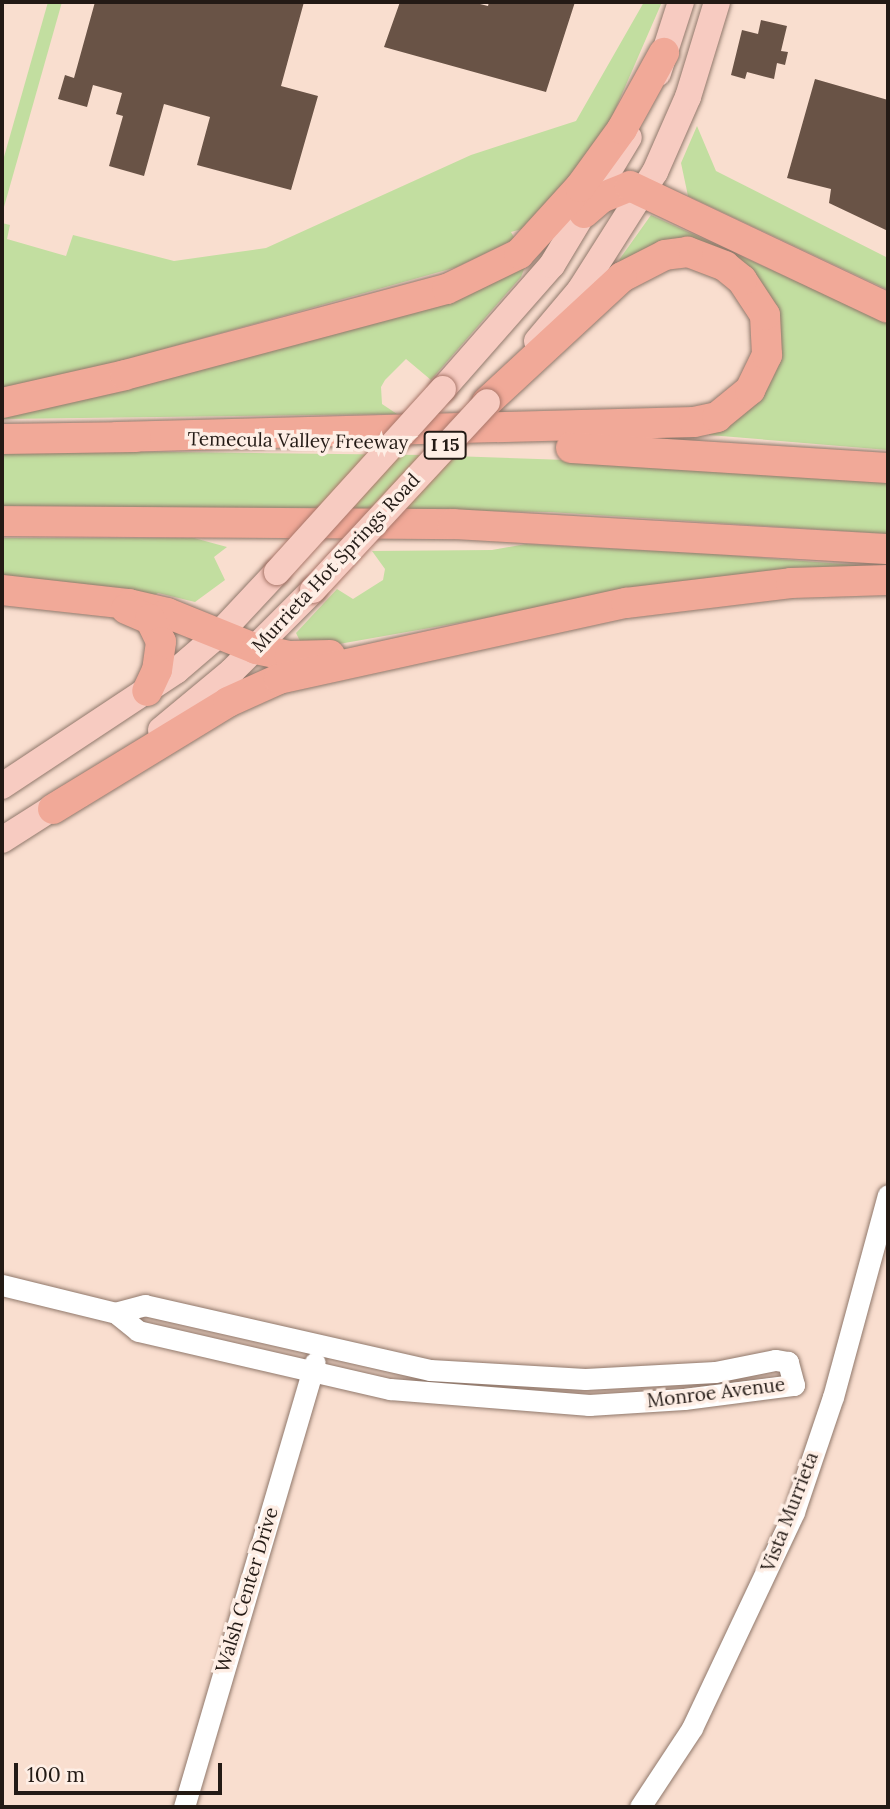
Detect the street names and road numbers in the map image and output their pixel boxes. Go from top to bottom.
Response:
street label: Temecula Valley Freeway [187,428,409,454]
road number: I 15 [422,430,468,460]
street label: Murrieta Hot Springs Road [247,469,425,657]
street label: Monroe Avenue [646,1373,786,1413]
street label: Vista Murrieta [757,1449,823,1575]
street label: Walsh Center Drive [211,1505,283,1675]

